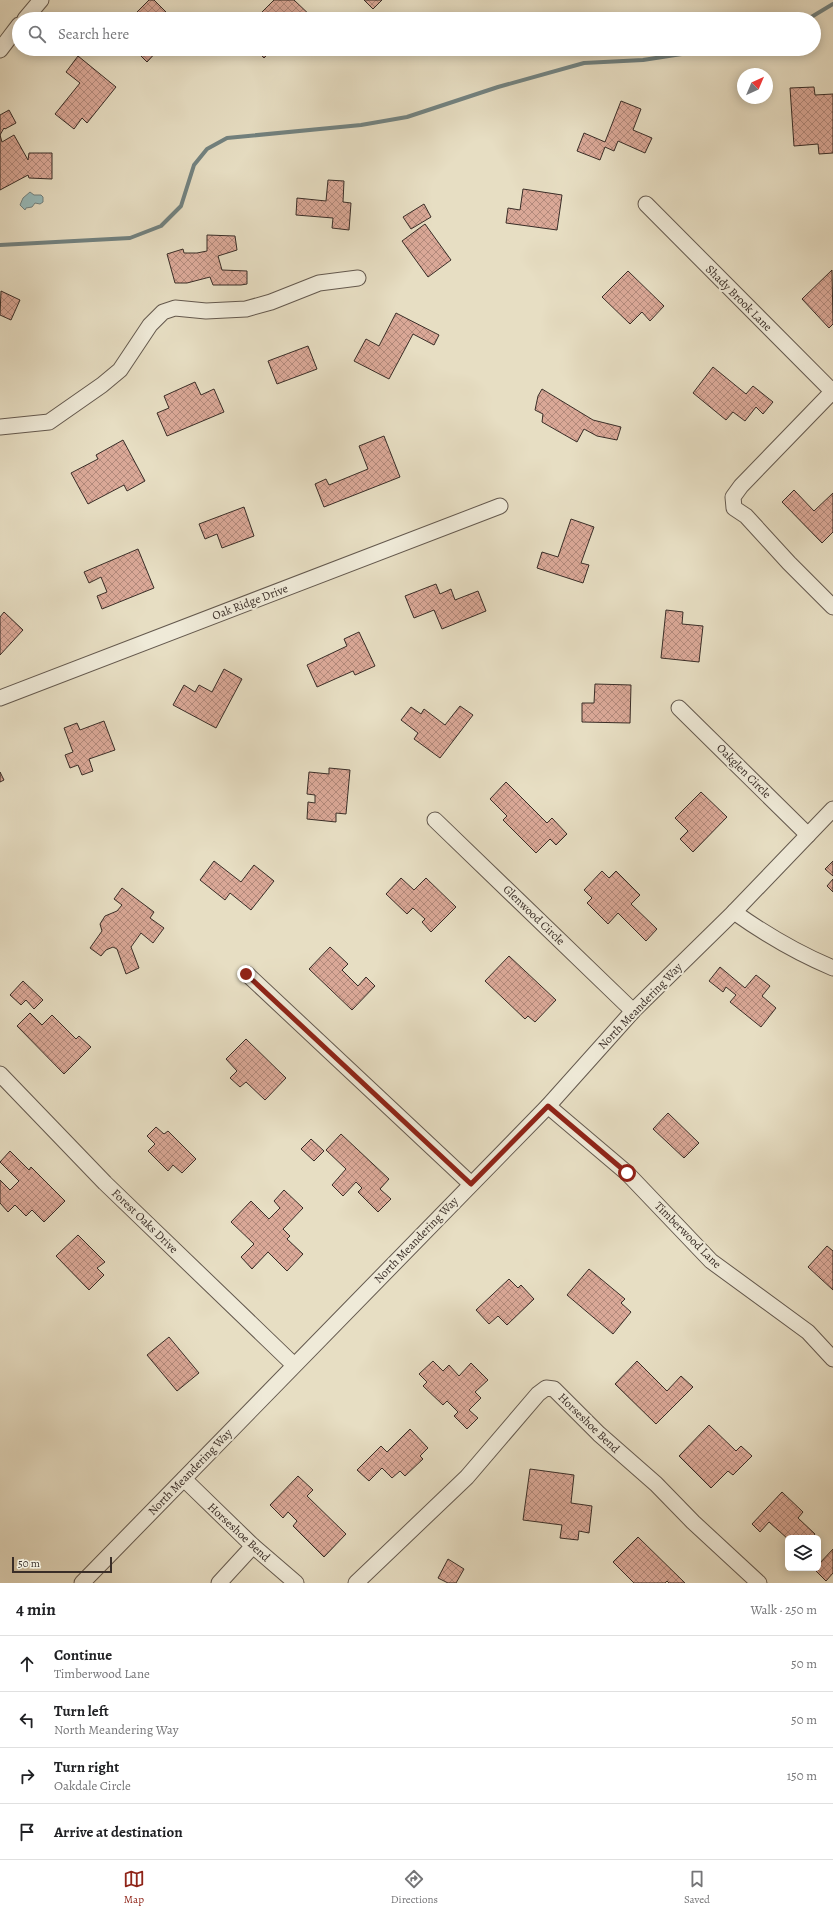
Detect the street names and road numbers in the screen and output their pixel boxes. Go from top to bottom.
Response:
street label: Shady Brook Lane [702,261,776,335]
street label: Oak Ridge Drive [210,580,290,624]
street label: Oakglen Circle [713,740,775,802]
street label: Glenwood Circle [500,881,568,949]
street label: North Meandering Way [594,959,686,1053]
street label: Forest Oaks Drive [108,1185,182,1257]
street label: North Meandering Way [370,1193,462,1287]
street label: Timberwood Lane [651,1198,725,1272]
street label: Horseshoe Bend [555,1389,624,1457]
street label: North Meandering Way [144,1425,236,1519]
street label: Horseshoe Bend [204,1499,274,1566]

